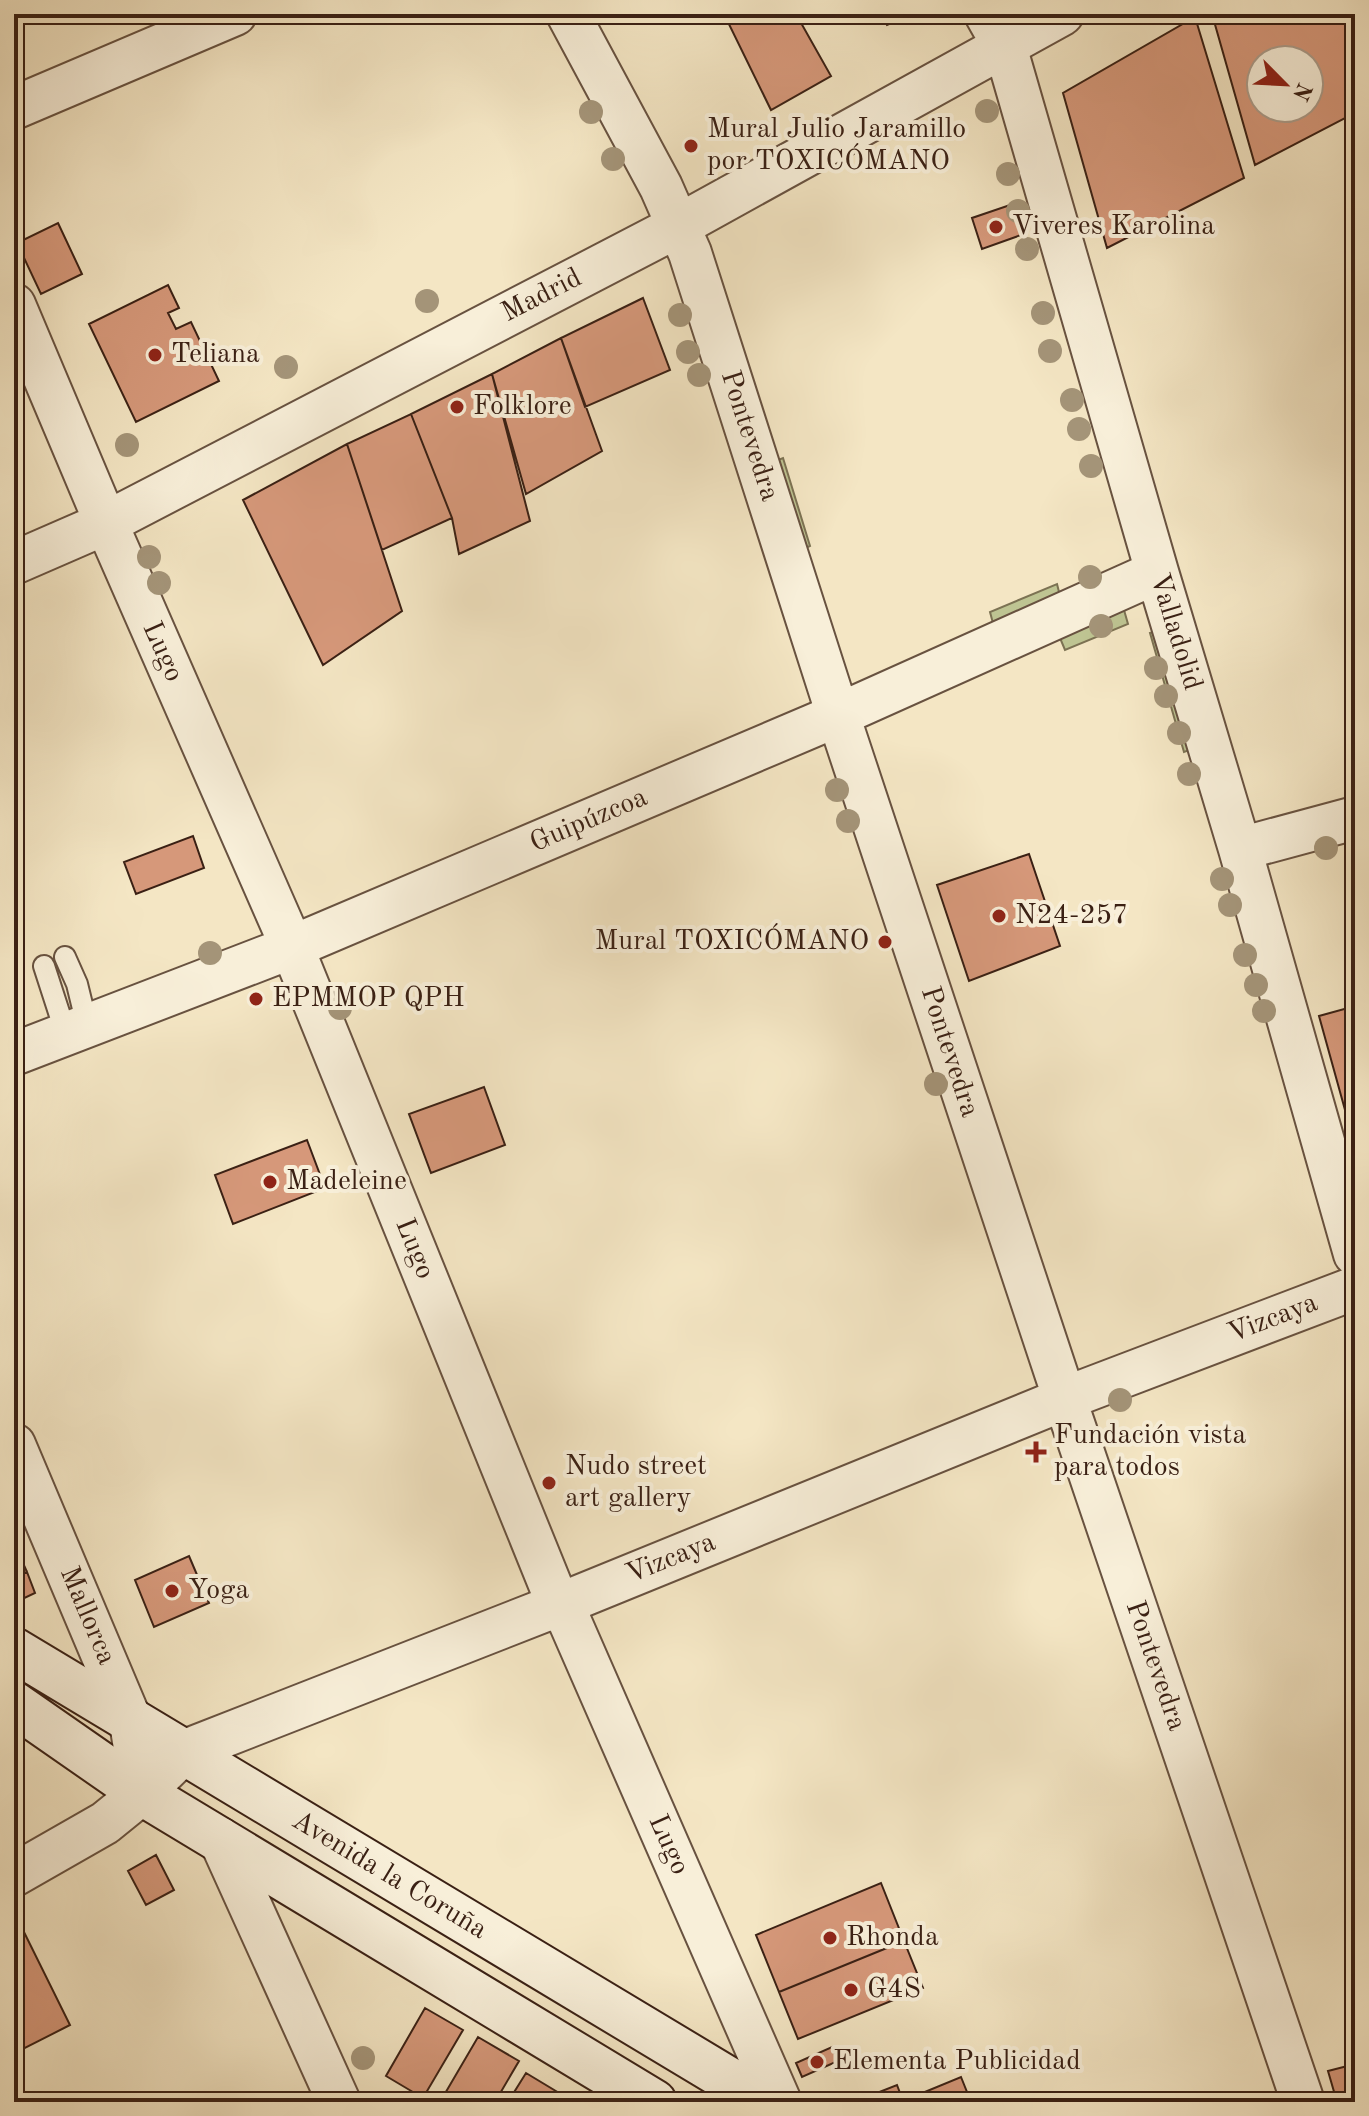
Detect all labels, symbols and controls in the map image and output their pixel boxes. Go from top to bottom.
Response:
north arrow [1245,44,1325,124]
text: N [1288,79,1315,104]
place label: Mural Julio Jaramillo por TOXICÓMANO [707,116,966,176]
marker: Mural Julio Jaramillo por TOXICÓMANO [682,137,700,155]
place label: Viveres Karolina [1012,213,1215,241]
marker: Viveres Karolina [987,218,1005,236]
street label: Madrid [498,264,586,328]
place label: Teliana [171,341,260,369]
marker: Teliana [146,346,164,364]
street label: Pontevedra [715,367,783,505]
place label: Folklore [473,393,572,421]
marker: Folklore [448,398,466,416]
street label: Valladolid [1144,570,1206,694]
street label: Lugo [136,618,188,686]
street label: Guipúzcoa [526,784,652,858]
place label: N24-257 [1015,902,1128,930]
marker: N24-257 [990,907,1008,925]
place label: Mural TOXICÓMANO [595,923,869,956]
marker: Mural TOXICÓMANO [876,933,894,951]
street label: Pontevedra [915,983,983,1121]
place label: EPMMOP QPH [272,985,464,1013]
marker: EPMMOP QPH [247,990,265,1008]
place label: Madeleine [286,1168,407,1196]
marker: Madeleine [261,1173,279,1191]
street label: Lugo [389,1215,439,1283]
street label: Vizcaya [1224,1289,1322,1349]
place label: Fundación vista para todos [1054,1422,1246,1482]
marker: Fundación vista para todos [1025,1441,1047,1463]
place label: Nudo street art gallery [565,1453,707,1513]
marker: Nudo street art gallery [540,1474,558,1492]
street label: Vizcaya [622,1528,720,1590]
street label: Mallorca [54,1563,120,1669]
place label: Yoga [188,1577,249,1605]
marker: Yoga [163,1582,181,1600]
street label: Pontevedra [1120,1597,1190,1735]
street label: Avenida la Coruña [287,1807,492,1945]
street label: Lugo [642,1811,694,1879]
place label: Rhonda [846,1924,939,1952]
marker: Rhonda [821,1929,839,1947]
place label: G4S [867,1976,921,2004]
marker: G4S [842,1981,860,1999]
place label: Elementa Publicidad [833,2048,1081,2076]
marker: Elementa Publicidad [808,2053,826,2071]

